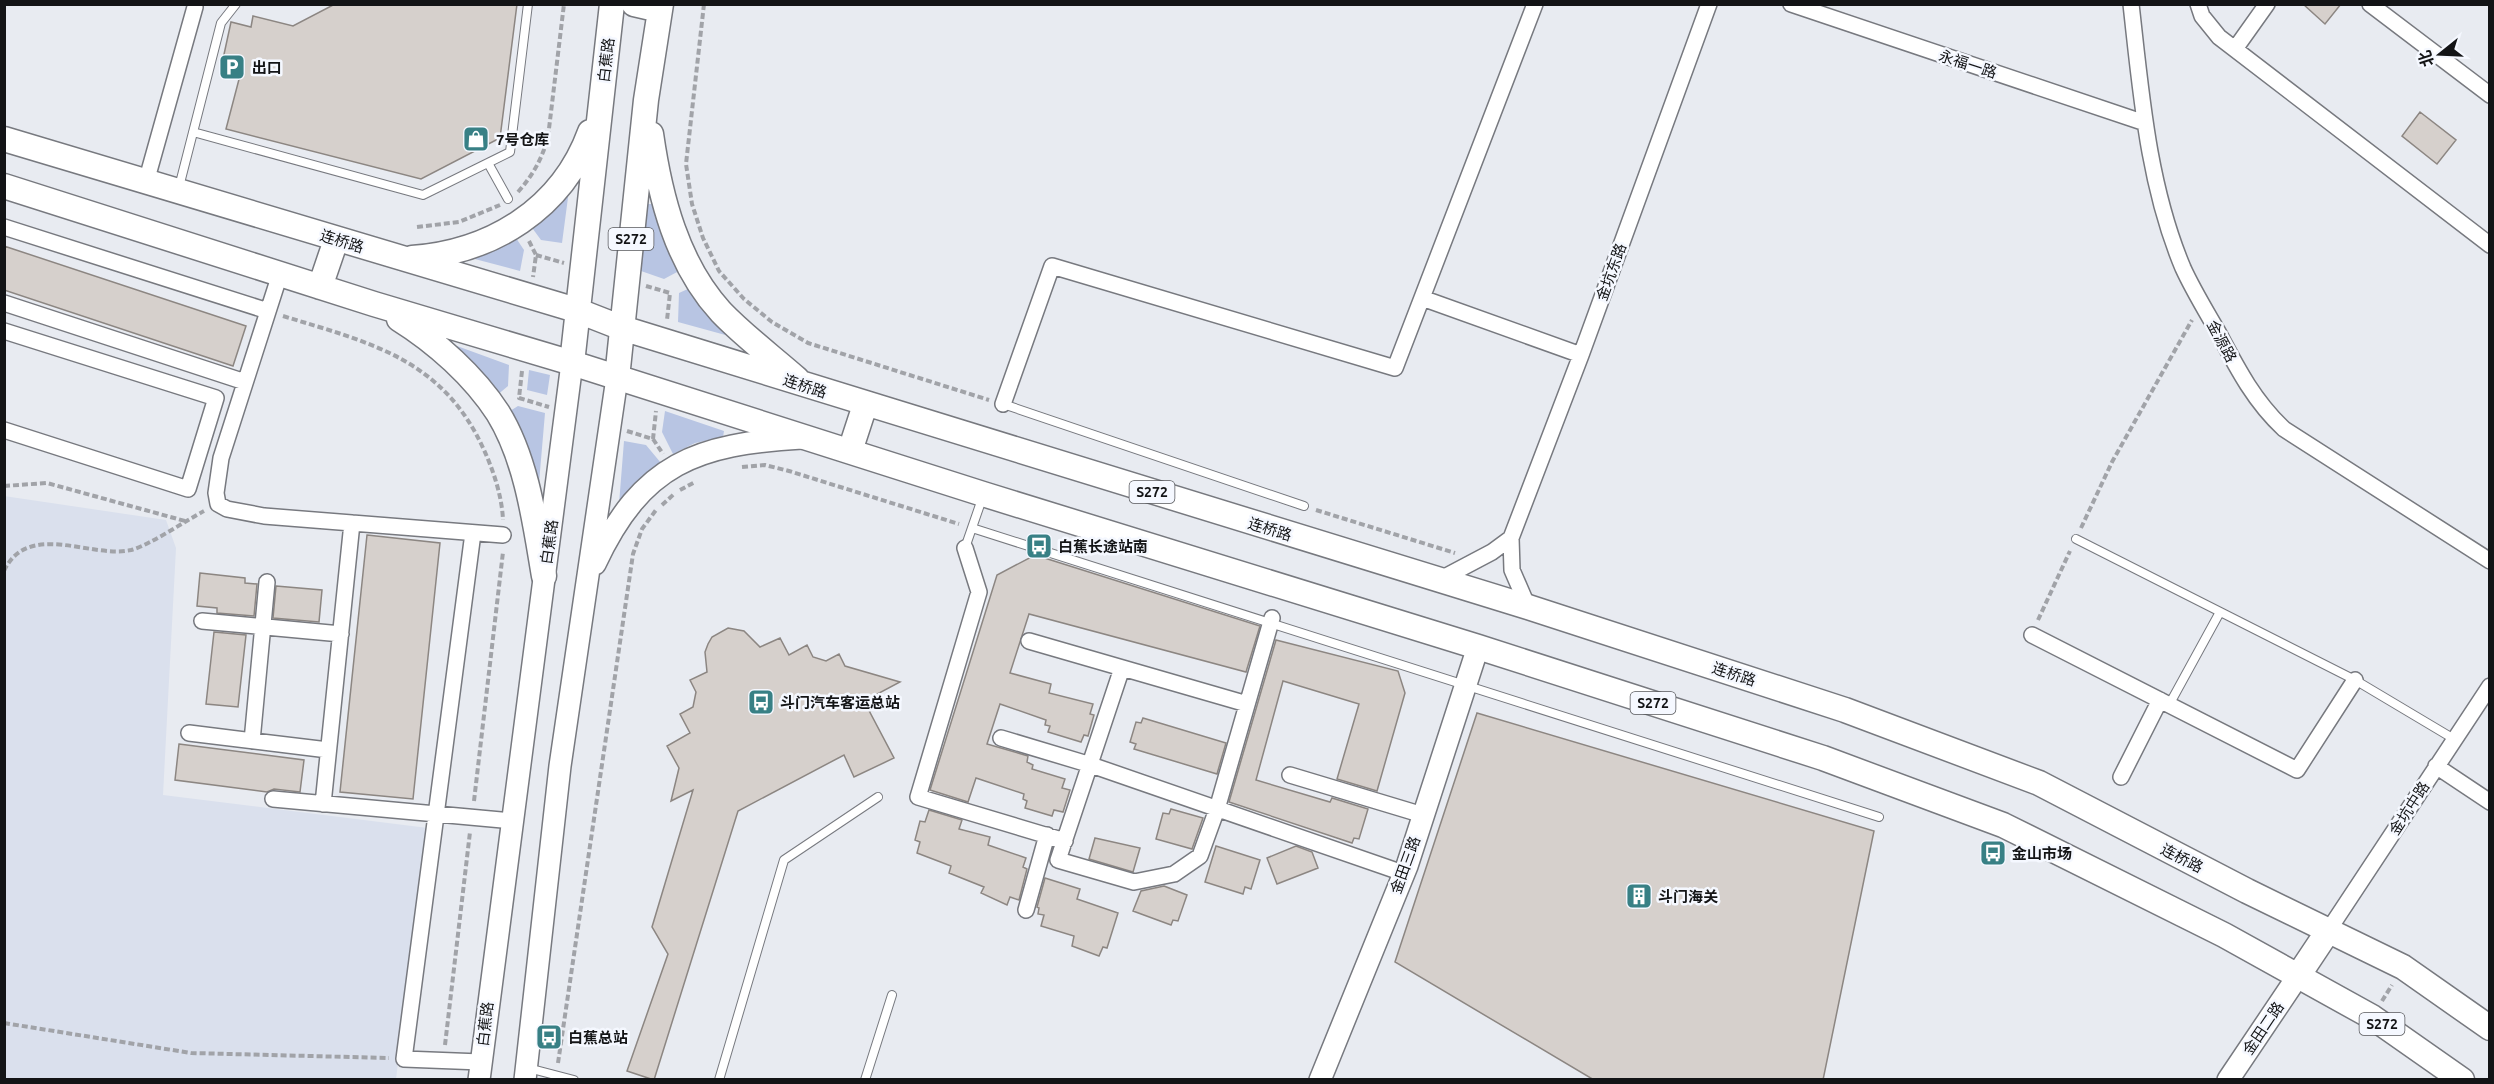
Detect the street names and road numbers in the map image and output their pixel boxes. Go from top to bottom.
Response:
street label: 白蕉路 [595,37,617,83]
street label: 永福一路 [1937,47,1999,81]
street label: 连桥路 [318,226,366,256]
road number: S272 [608,228,654,250]
street label: 金坑东路 [1593,241,1629,303]
street label: 金源路 [2204,317,2240,365]
street label: 连桥路 [781,371,829,401]
road number: S272 [1130,481,1174,503]
street label: 连桥路 [1246,514,1294,544]
street label: 白蕉路 [537,519,561,565]
street label: 连桥路 [1710,659,1758,689]
road number: S272 [1630,692,1676,714]
street label: 金坑中路 [2386,778,2432,838]
street label: 金田三路 [1387,834,1423,896]
street label: 连桥路 [2158,840,2206,876]
street label: 金田二路 [2239,998,2287,1058]
street label: 白蕉路 [474,1001,496,1047]
road number: S272 [2360,1013,2404,1035]

